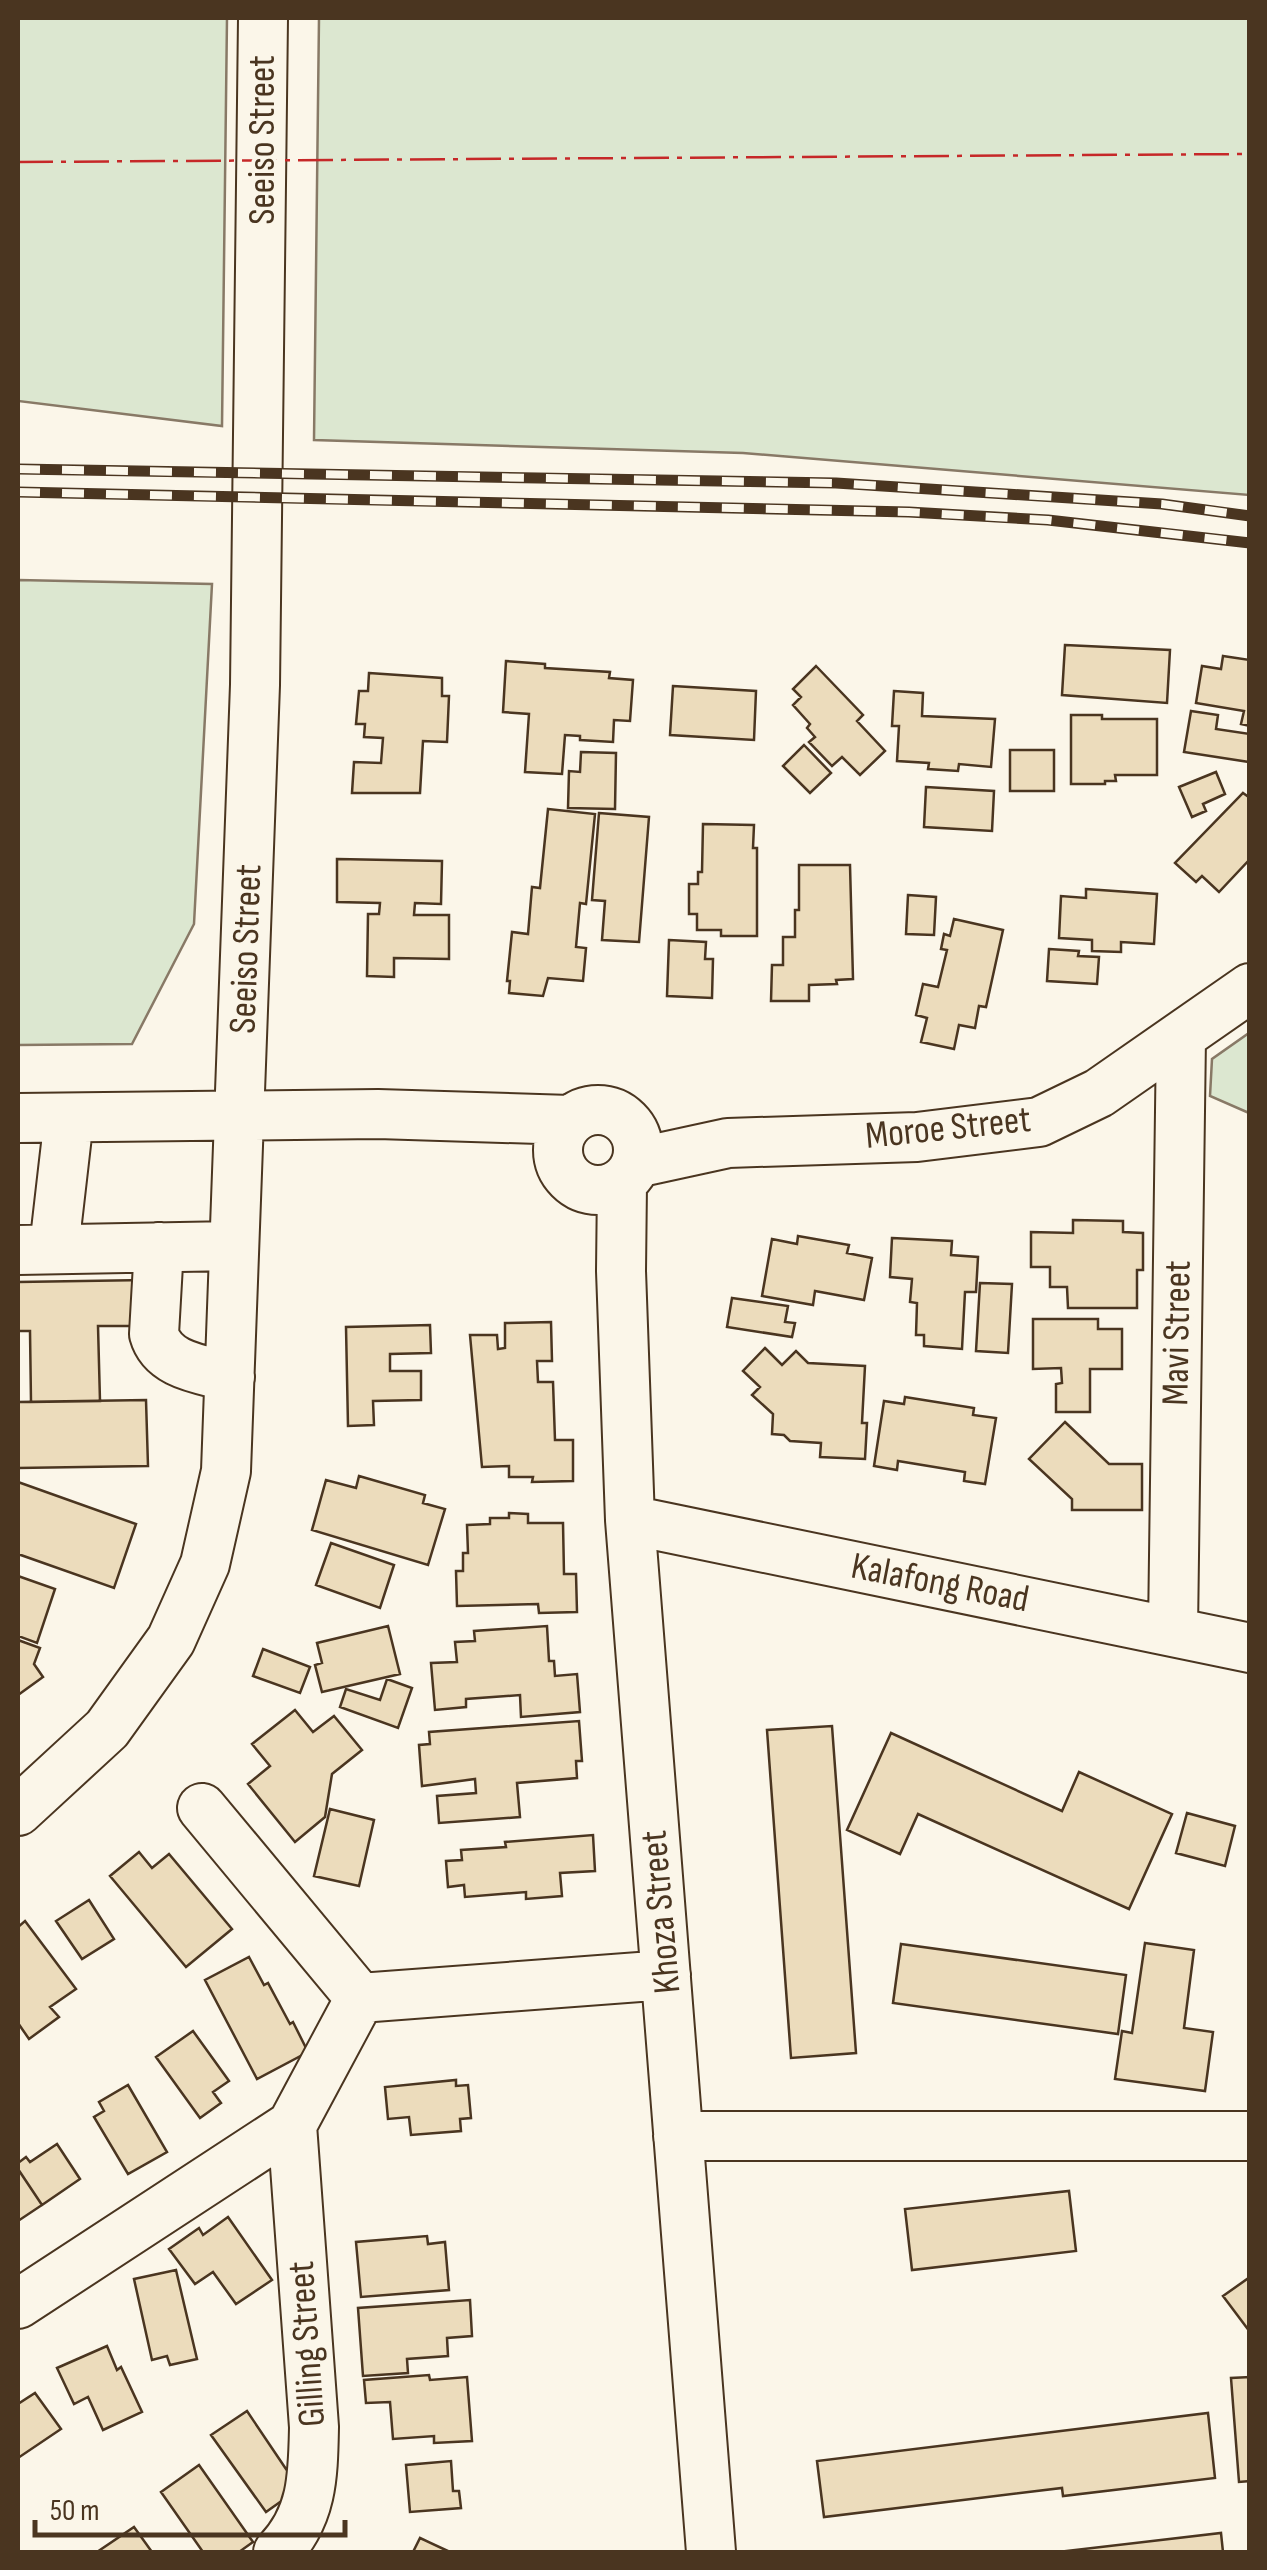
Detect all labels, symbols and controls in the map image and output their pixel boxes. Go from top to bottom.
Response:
street label: Seeiso Street [240,55,285,225]
street label: Seeiso Street [221,864,271,1034]
street label: Moroe Street [863,1097,1033,1159]
street label: Mavi Street [1153,1260,1201,1406]
street label: Kalafong Road [847,1544,1033,1622]
street label: Khoza Street [631,1829,691,1995]
street label: Gilling Street [279,2260,335,2428]
scale bar [35,2475,345,2537]
text: 50 m [50,2493,99,2529]

